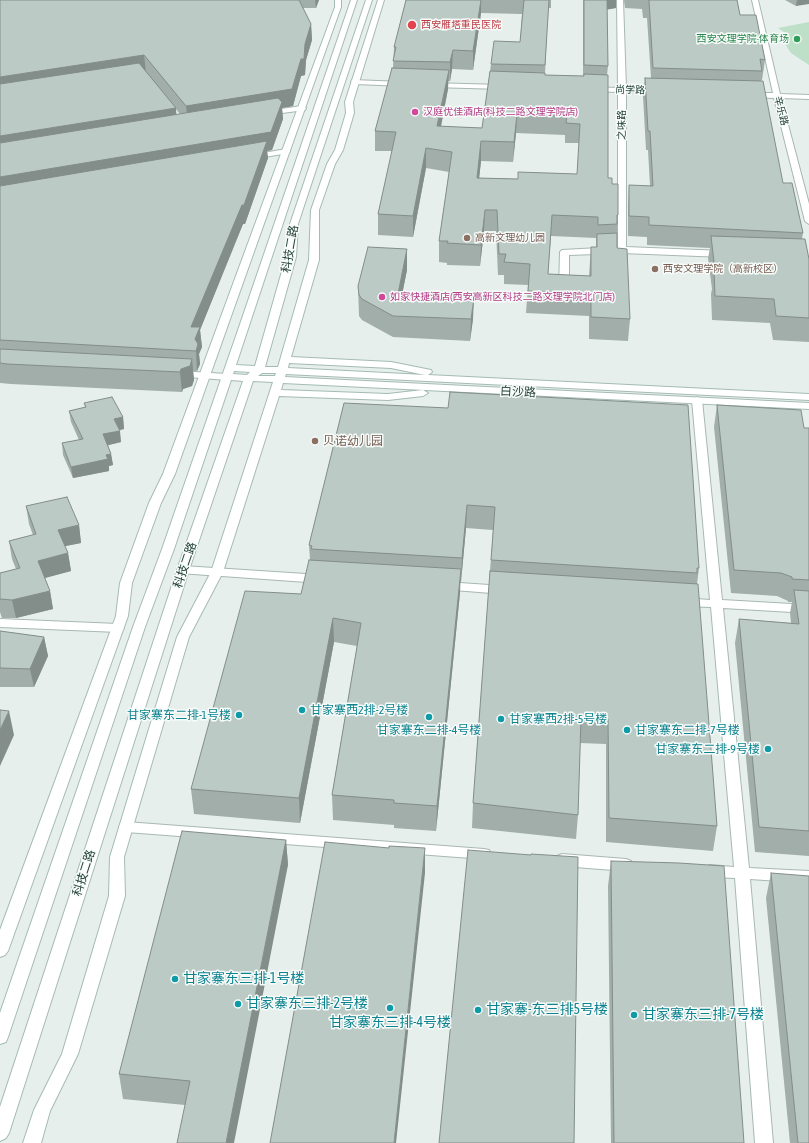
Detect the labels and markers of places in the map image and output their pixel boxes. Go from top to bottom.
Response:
marker: 西安雁塔重民医院 [406,19,418,31]
place label: 西安雁塔重民医院 [421,19,501,31]
place label: 西安文理学院-体育场 [697,33,789,45]
marker: 西安文理学院-体育场 [792,34,802,44]
place label: 汉庭优佳酒店(科技二路文理学院店) [423,106,578,118]
marker: 汉庭优佳酒店(科技二路文理学院店) [410,107,420,117]
place label: 高新文理幼儿园 [475,232,545,244]
marker: 高新文理幼儿园 [462,233,472,243]
place label: 西安文理学院（高新校区） [663,263,783,275]
marker: 西安文理学院（高新校区） [650,264,660,274]
place label: 如家快捷酒店(西安高新区科技二路文理学院北门店) [390,291,615,303]
marker: 如家快捷酒店(西安高新区科技二路文理学院北门店) [377,292,387,302]
place label: 贝诺幼儿园 [323,434,383,448]
marker: 贝诺幼儿园 [310,436,320,446]
place label: 甘家寨西2排-2号楼 [310,703,408,717]
marker: 甘家寨西2排-2号楼 [297,705,307,715]
place label: 甘家寨东二排-1号楼 [127,708,231,722]
marker: 甘家寨东二排-1号楼 [234,710,244,720]
marker: 甘家寨东二排-4号楼 [424,712,434,722]
place label: 甘家寨西2排-5号楼 [509,712,607,726]
marker: 甘家寨西2排-5号楼 [496,714,506,724]
place label: 甘家寨东二排-4号楼 [377,723,481,737]
place label: 甘家寨东二排-7号楼 [635,723,740,737]
marker: 甘家寨东二排-7号楼 [622,725,632,735]
place label: 甘家寨东二排-9号楼 [655,742,760,756]
marker: 甘家寨东二排-9号楼 [763,744,773,754]
place label: 甘家寨东三排-1号楼 [183,971,304,987]
marker: 甘家寨东三排-1号楼 [170,974,180,984]
place label: 甘家寨东三排-2号楼 [246,996,368,1012]
marker: 甘家寨东三排-2号楼 [233,999,243,1009]
place label: 甘家寨-东三排5号楼 [486,1002,608,1018]
marker: 甘家寨东三排-4号楼 [385,1003,395,1013]
marker: 甘家寨-东三排5号楼 [473,1005,483,1015]
place label: 甘家寨东三排-7号楼 [642,1007,764,1023]
marker: 甘家寨东三排-7号楼 [629,1010,639,1020]
place label: 甘家寨东三排-4号楼 [329,1015,451,1031]

